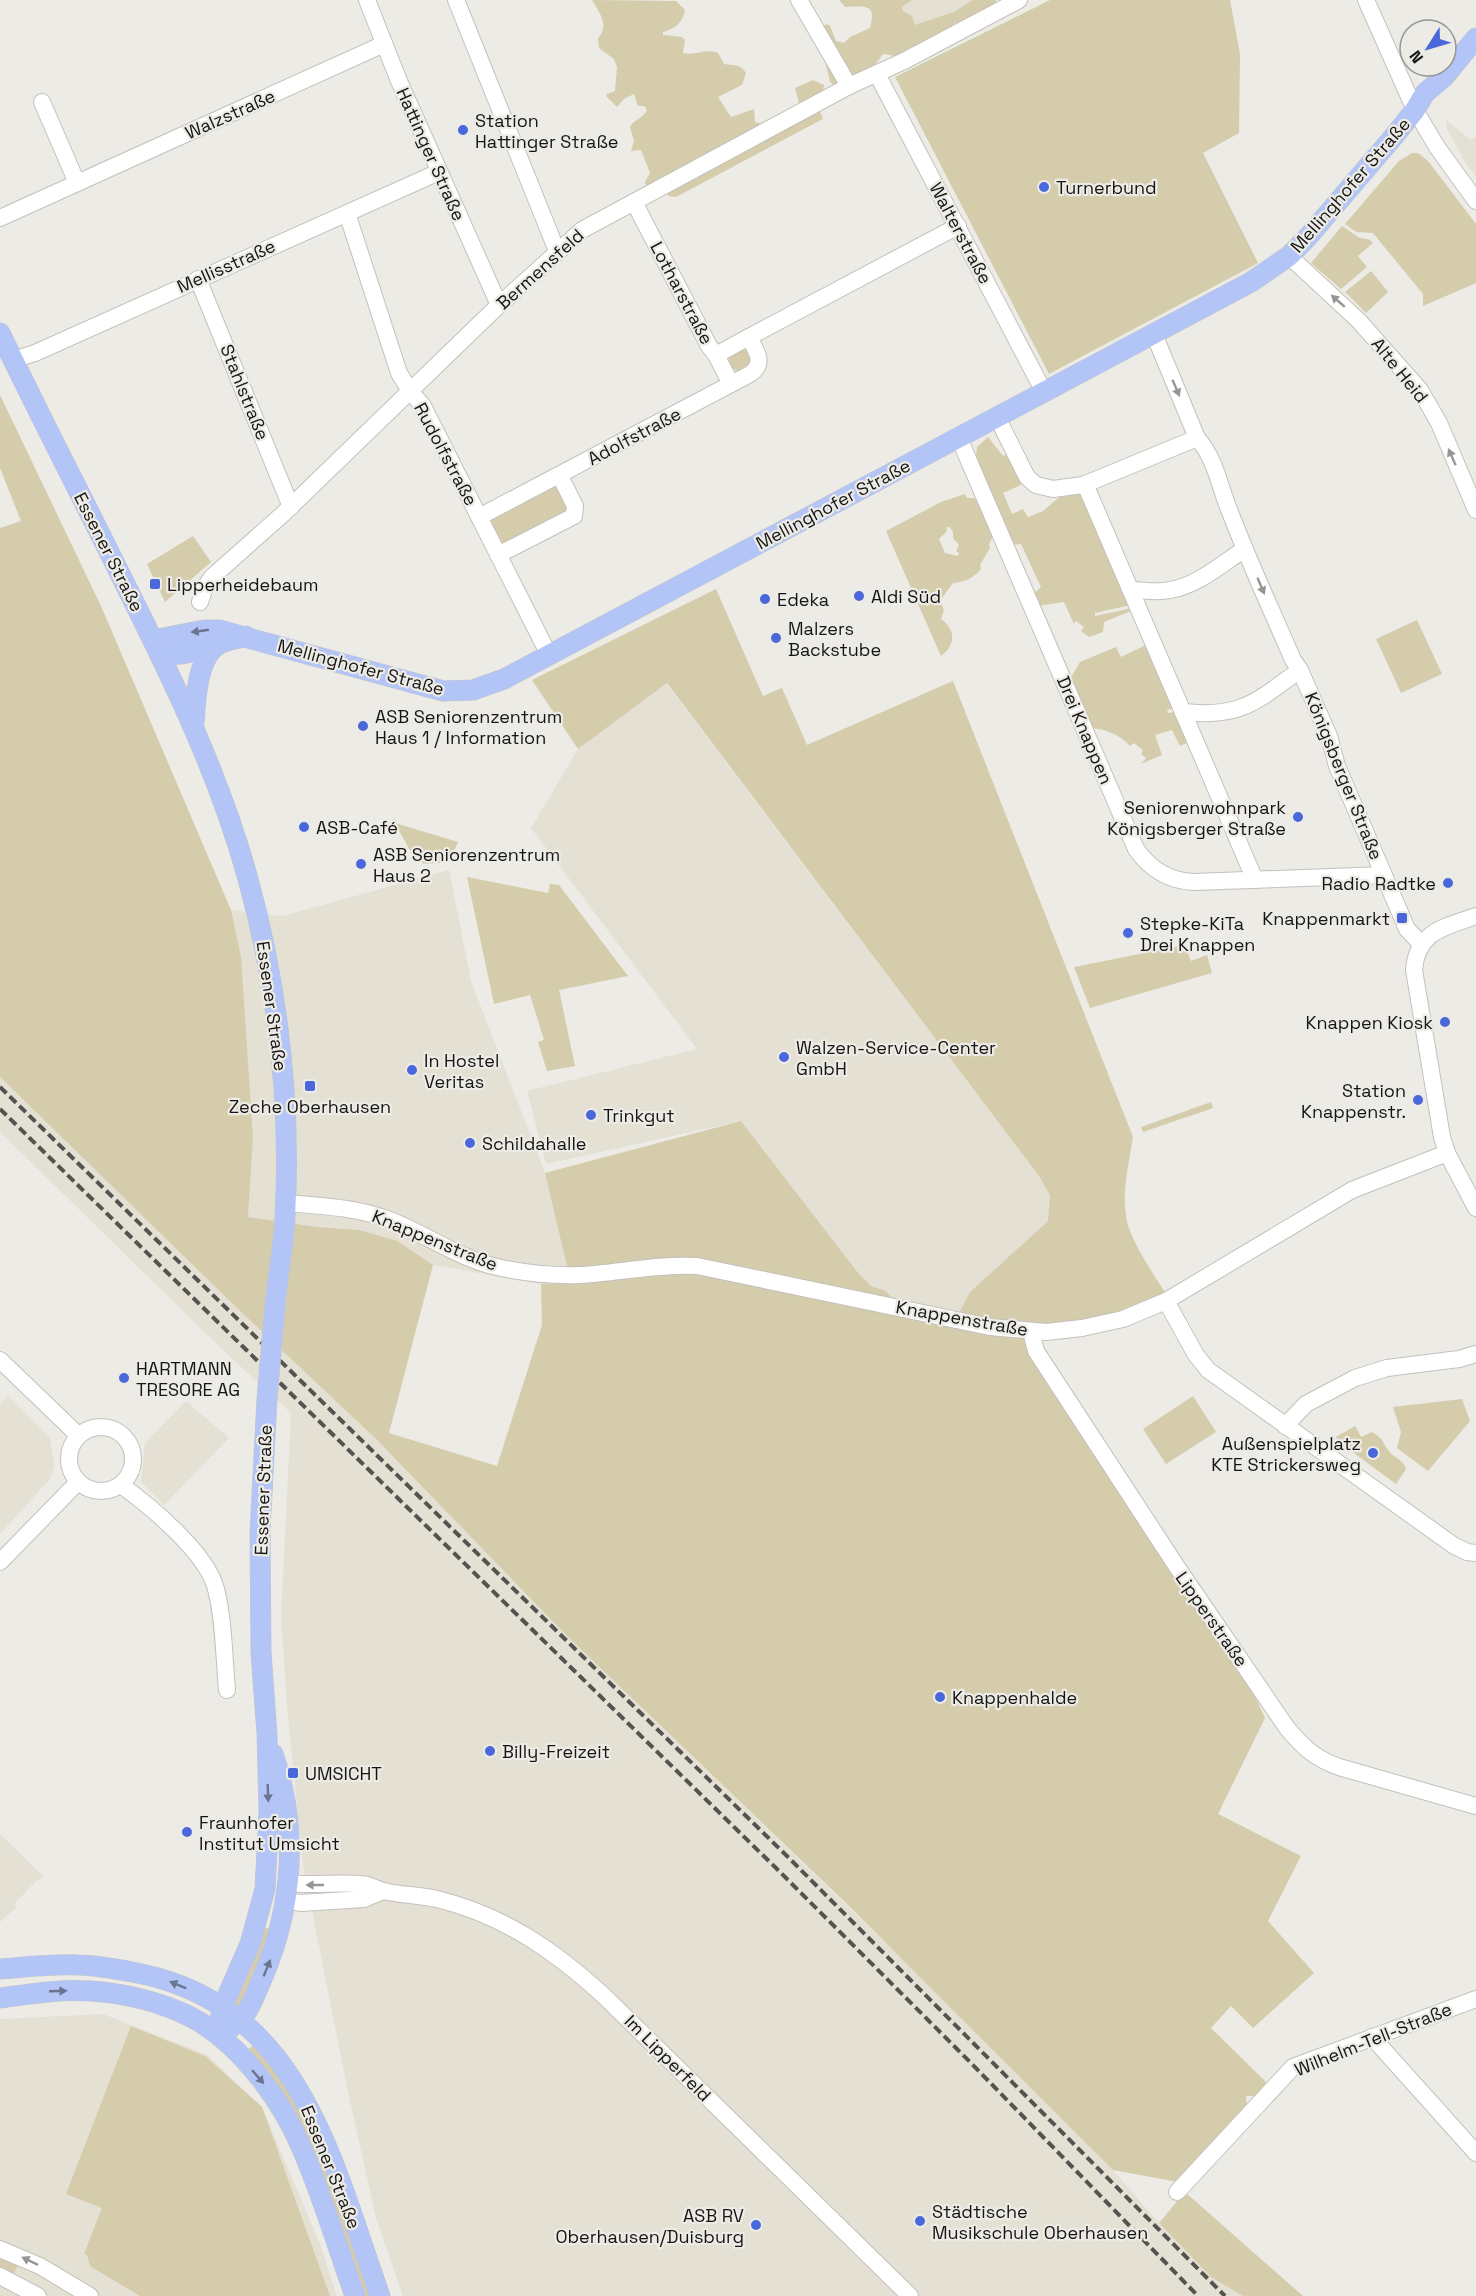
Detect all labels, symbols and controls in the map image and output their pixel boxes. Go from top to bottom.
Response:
north arrow [1398,18,1458,78]
text: N [1405,46,1428,67]
street label: Walzstraße [181,84,279,144]
street label: Hattinger Straße [391,84,471,224]
place label: Station Hattinger Straße [475,109,618,153]
street label: Mellinghofer Straße [1285,113,1415,257]
marker: Station Hattinger Straße [456,123,470,137]
place label: Turnerbund [1056,176,1157,199]
street label: Walterstraße [925,178,997,288]
marker: Turnerbund [1037,180,1051,194]
street label: Bermensfeld [491,224,589,314]
street label: Mellisstraße [173,234,279,298]
street label: Lotharstraße [645,238,719,348]
one-way arrow [1331,295,1346,308]
street label: Alte Heid [1367,333,1433,407]
street label: Stahlstraße [215,341,275,443]
one-way arrow [1172,379,1181,397]
street label: Rudolfstraße [409,398,483,510]
street label: Adolfstraße [583,402,685,470]
one-way arrow [1448,448,1457,465]
street label: Mellinghofer Straße [752,454,914,554]
street label: Essener Straße [69,488,149,616]
place label: Lipperheidebaum [167,573,318,596]
marker: Lipperheidebaum [148,577,162,591]
one-way arrow [1256,577,1266,595]
place label: Aldi Süd [871,585,941,608]
place label: Edeka [777,588,829,611]
marker: Aldi Süd [852,589,866,603]
marker: Edeka [758,592,772,606]
place label: Malzers Backstube [788,617,881,661]
one-way arrow [190,626,209,635]
marker: Malzers Backstube [769,631,783,645]
street label: Mellinghofer Straße [275,634,447,700]
street label: Drei Knappen [1052,672,1118,788]
street label: Königsberger Straße [1300,689,1388,863]
place label: ASB Seniorenzentrum Haus 1 / Information [375,705,562,749]
marker: ASB Seniorenzentrum Haus 1 / Information [356,719,370,733]
place label: Seniorenwohnpark Königsberger Straße [1107,796,1286,840]
marker: Seniorenwohnpark Königsberger Straße [1291,810,1305,824]
place label: ASB-Café [316,816,398,839]
marker: ASB-Café [297,820,311,834]
place label: ASB Seniorenzentrum Haus 2 [373,843,560,887]
marker: ASB Seniorenzentrum Haus 2 [354,857,368,871]
place label: Radio Radtke [1322,872,1436,895]
marker: Radio Radtke [1441,876,1455,890]
place label: Knappenmarkt [1262,907,1390,930]
marker: Knappenmarkt [1395,911,1409,925]
place label: Stepke-KiTa Drei Knappen [1140,912,1255,956]
marker: Stepke-KiTa Drei Knappen [1121,926,1135,940]
street label: Essener Straße [251,940,293,1072]
place label: Knappen Kiosk [1305,1011,1433,1034]
marker: Knappen Kiosk [1438,1015,1452,1029]
place label: Walzen-Service-Center GmbH [796,1036,996,1080]
place label: In Hostel Veritas [424,1049,499,1093]
marker: Walzen-Service-Center GmbH [777,1050,791,1064]
marker: In Hostel Veritas [405,1063,419,1077]
marker: Zeche Oberhausen [303,1079,317,1093]
place label: Station Knappenstr. [1301,1079,1406,1123]
marker: Station Knappenstr. [1411,1093,1425,1107]
place label: Zeche Oberhausen [229,1095,391,1118]
place label: Trinkgut [603,1104,675,1127]
marker: Trinkgut [584,1108,598,1122]
place label: Schildahalle [482,1132,586,1155]
marker: Schildahalle [463,1136,477,1150]
street label: Knappenstraße [369,1204,501,1276]
street label: Knappenstraße [894,1295,1030,1341]
place label: HARTMANN TRESORE AG [136,1357,240,1401]
marker: HARTMANN TRESORE AG [117,1371,131,1385]
street label: Essener Straße [249,1424,277,1556]
place label: Außenspielplatz KTE Strickersweg [1211,1432,1361,1476]
marker: Außenspielplatz KTE Strickersweg [1366,1446,1380,1460]
street label: Lipperstraße [1171,1567,1253,1671]
place label: Knappenhalde [952,1686,1077,1709]
marker: Knappenhalde [933,1690,947,1704]
place label: Billy-Freizeit [502,1740,610,1763]
marker: Billy-Freizeit [483,1744,497,1758]
place label: UMSICHT [305,1762,382,1785]
marker: UMSICHT [286,1766,300,1780]
one-way arrow [264,1783,273,1802]
place label: Fraunhofer Institut Umsicht [199,1811,340,1855]
marker: Fraunhofer Institut Umsicht [180,1825,194,1839]
one-way arrow [306,1880,325,1890]
one-way arrow [262,1959,272,1977]
one-way arrow [169,1980,187,1989]
one-way arrow [49,1987,68,1996]
street label: Wilhelm-Tell-Straße [1291,1997,1455,2081]
street label: Im Lipperfeld [620,2010,716,2106]
one-way arrow [251,2069,264,2084]
street label: Essener Straße [296,2102,366,2232]
place label: Städtische Musikschule Oberhausen [932,2200,1148,2244]
place label: ASB RV Oberhausen/Duisburg [555,2204,744,2248]
marker: Städtische Musikschule Oberhausen [913,2214,927,2228]
marker: ASB RV Oberhausen/Duisburg [749,2218,763,2232]
one-way arrow [21,2257,39,2267]

